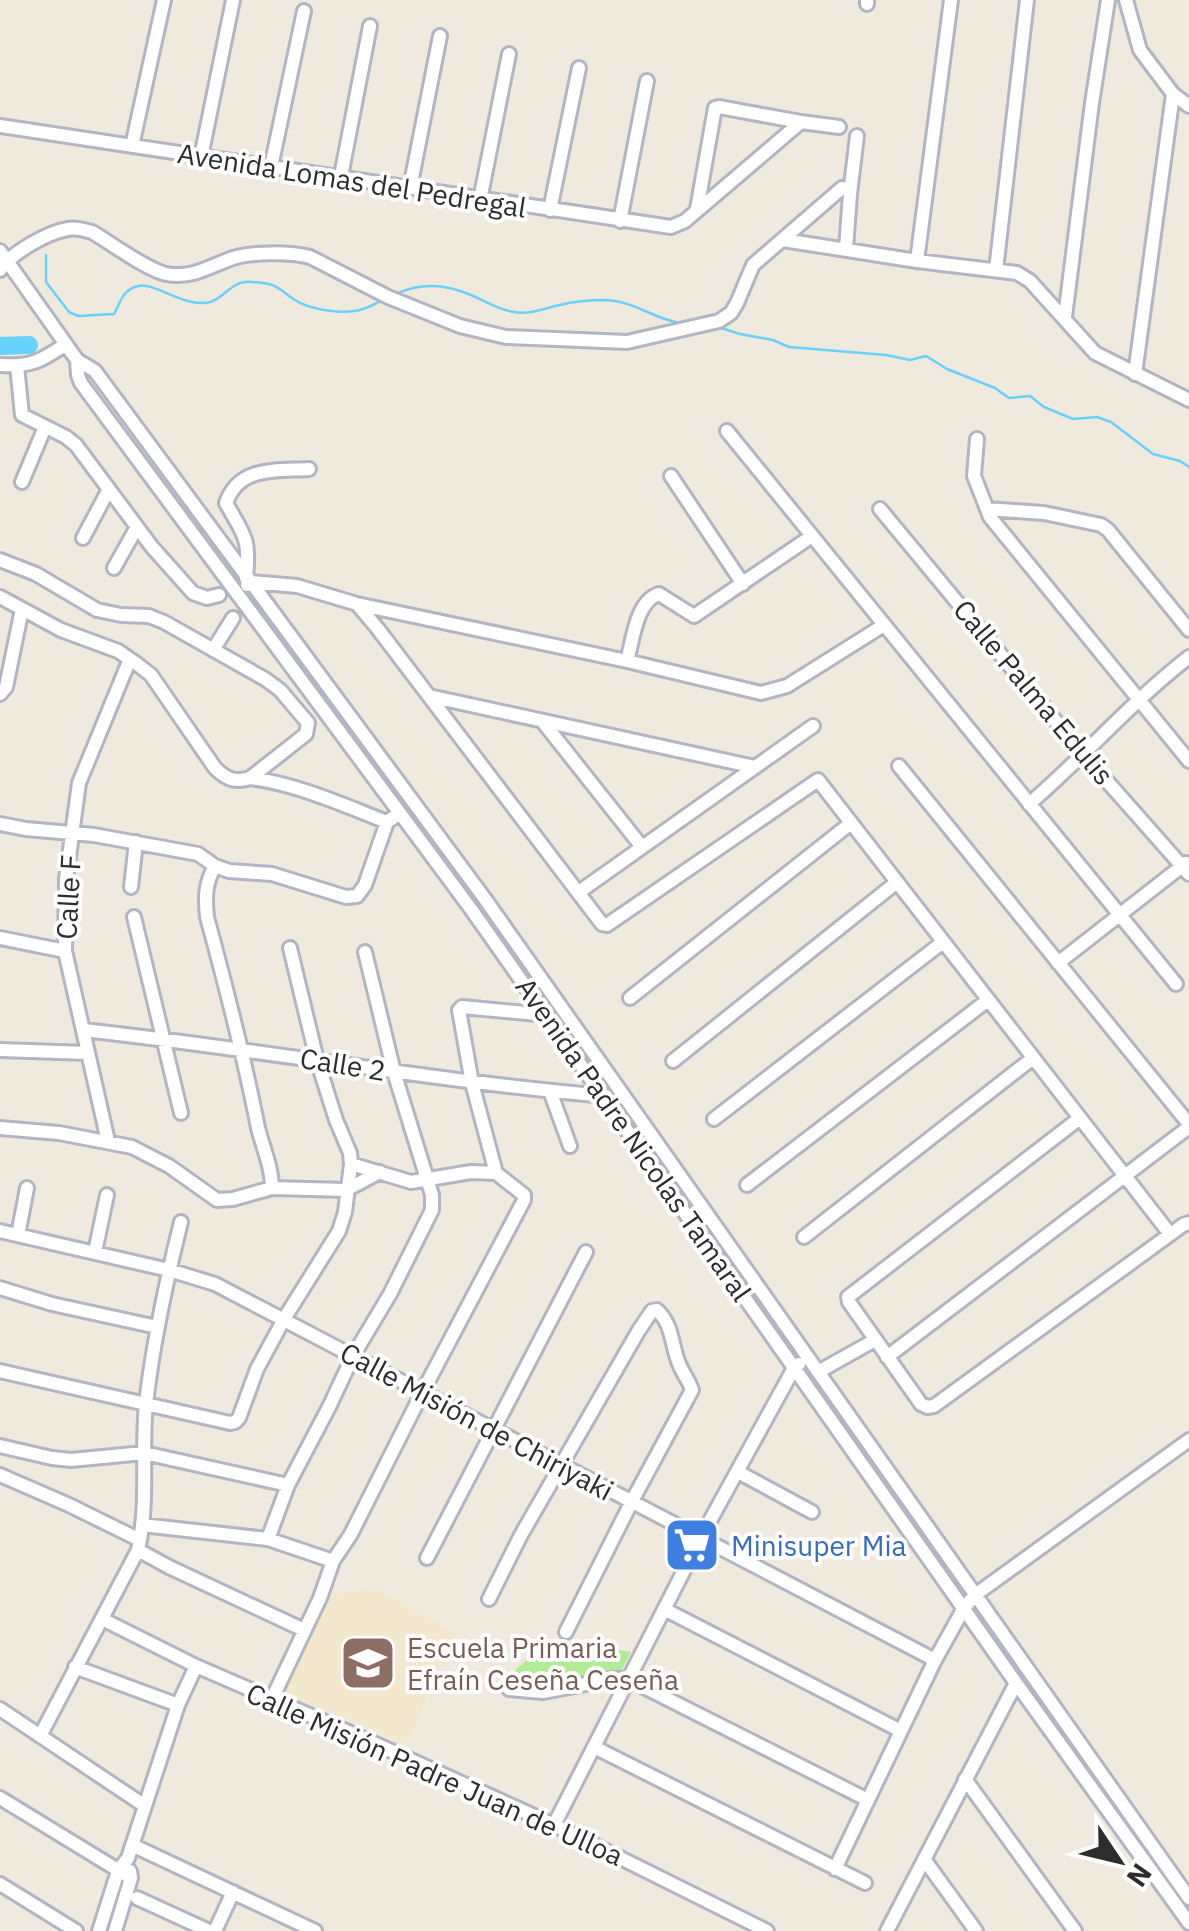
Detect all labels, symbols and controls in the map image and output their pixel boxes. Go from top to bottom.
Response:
street label: Avenida Lomas del Pedregal [175,134,529,226]
street label: Calle Palma Edulis [946,592,1122,792]
street label: Calle F [47,854,89,940]
street label: Avenida Padre Nicolas Tamaral [508,970,760,1308]
street label: Calle 2 [298,1039,388,1089]
street label: Calle Misión de Chiriyaki [334,1333,620,1509]
supermarket icon: Minisuper Mia [662,1515,722,1575]
place label: Minisuper Mia [731,1527,906,1564]
place label: Escuela Primaria Efraín Ceseña Ceseña [407,1629,679,1698]
school or university icon: Escuela Primaria Efraín Ceseña Ceseña [338,1633,398,1693]
street label: Calle Misión Padre Juan de Ulloa [241,1674,629,1874]
north arrow [1069,1811,1169,1911]
text: N [1119,1857,1161,1895]

